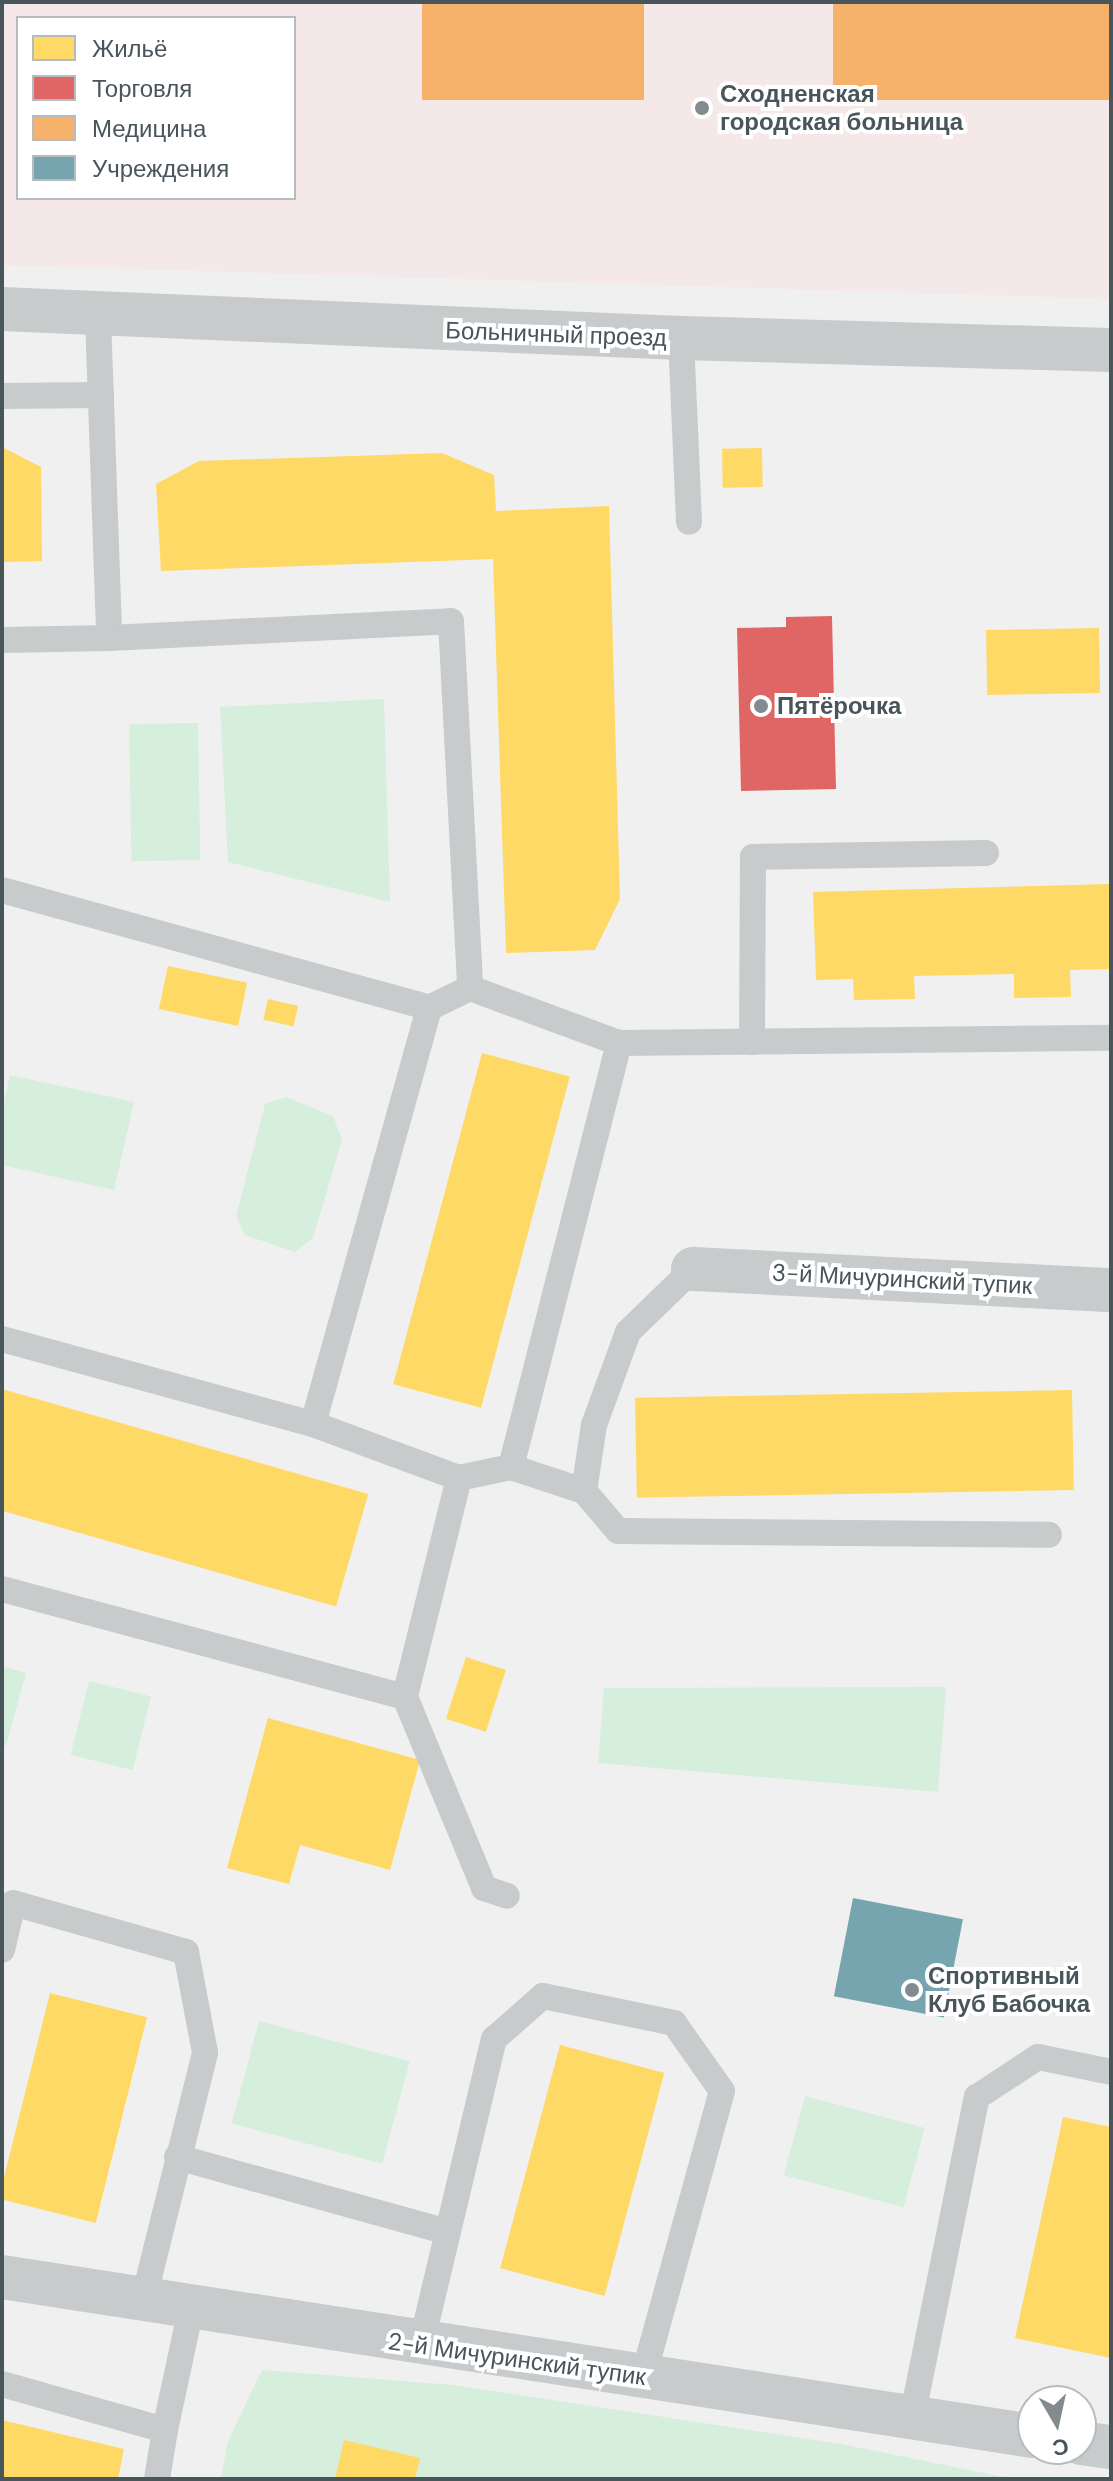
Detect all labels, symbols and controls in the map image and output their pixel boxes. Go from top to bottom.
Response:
legend [16,16,296,200]
text: Жильё [92,33,167,64]
text: Торговля [92,73,192,104]
place label: Сходненская городская больница [720,80,963,136]
marker: Сходненская городская больница [691,97,713,119]
text: Медицина [92,113,206,144]
text: Учреждения [92,153,229,184]
street label: Больничный проезд [445,316,667,352]
place label: Пятёрочка [777,692,901,720]
marker: Пятёрочка [752,697,770,715]
street label: 3-й Мичуринский тупик [771,1258,1033,1300]
place label: Спортивный Клуб Бабочка [928,1962,1090,2018]
marker: Спортивный Клуб Бабочка [903,1981,921,1999]
street label: 2-й Мичуринский тупик [386,2327,648,2391]
north arrow [1017,2385,1097,2465]
text: С [1050,2432,1071,2463]

